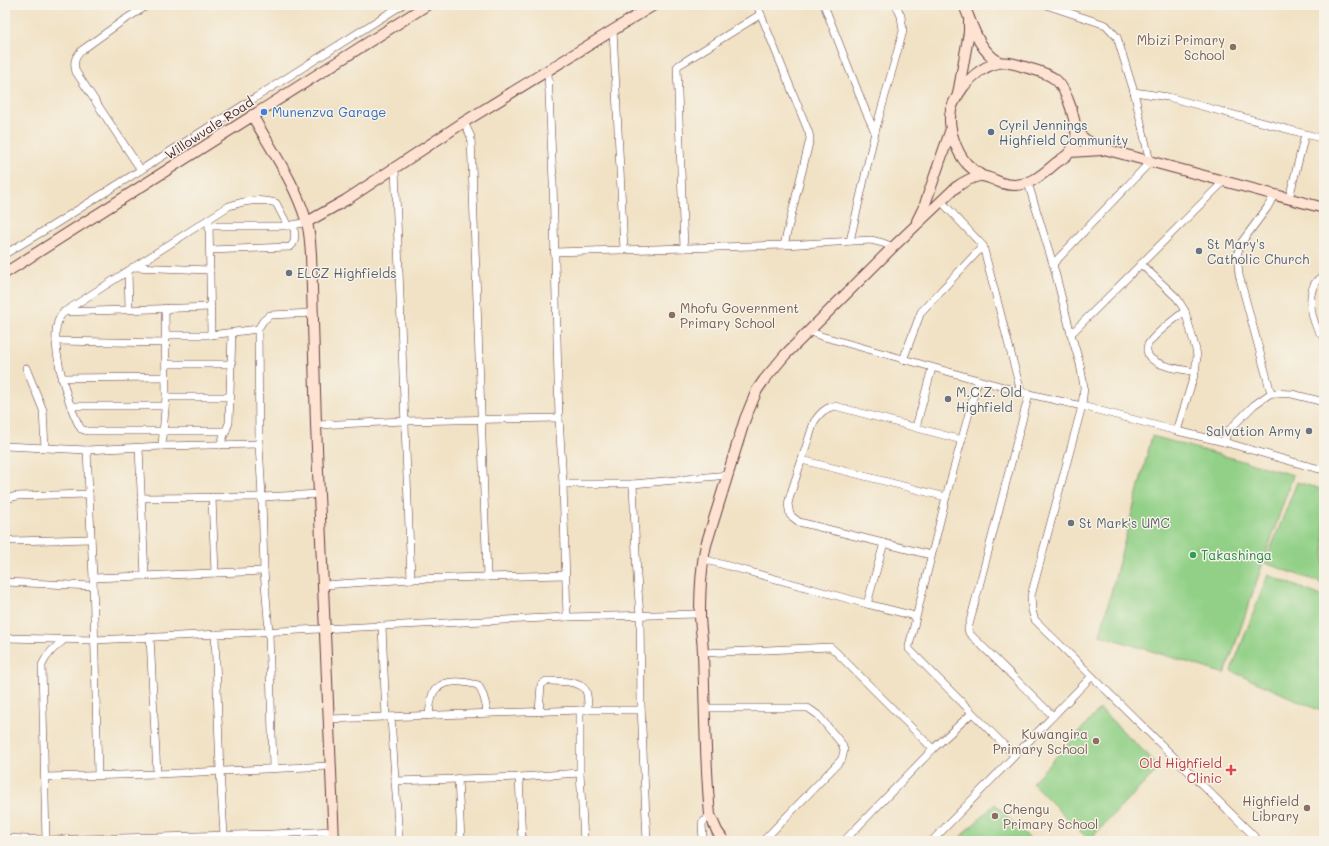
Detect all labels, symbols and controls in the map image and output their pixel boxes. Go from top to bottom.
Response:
place label: Mbizi Primary School [1137,31,1225,63]
marker: Mbizi Primary School [1228,42,1238,52]
street label: Willowvale Road [161,93,256,163]
place label: Munenzva Garage [272,103,386,120]
marker: Munenzva Garage [259,107,269,117]
place label: Cyril Jennings Highfield Community [999,116,1129,148]
marker: Cyril Jennings Highfield Community [986,127,996,137]
place label: St Mary's Catholic Church [1207,235,1309,267]
marker: St Mary's Catholic Church [1194,246,1204,256]
place label: ELCZ Highfields [297,264,397,281]
marker: ELCZ Highfields [284,268,294,278]
place label: Mhofu Government Primary School [680,299,799,331]
marker: Mhofu Government Primary School [667,310,677,320]
place label: M.C.Z. Old Highfield [956,383,1022,415]
marker: M.C.Z. Old Highfield [943,394,953,404]
place label: Salvation Army [1206,422,1301,439]
marker: Salvation Army [1304,426,1314,436]
place label: St Mark's UMC [1079,514,1170,531]
marker: St Mark's UMC [1066,518,1076,528]
place label: Takashinga [1201,546,1272,563]
marker: Takashinga [1188,550,1198,560]
place label: Kuwangira Primary School [993,725,1088,757]
marker: Kuwangira Primary School [1091,736,1101,746]
place label: Old Highfield Clinic [1139,754,1222,786]
marker: Old Highfield Clinic [1225,764,1237,776]
place label: Highfield Library [1242,792,1299,824]
place label: Chengu Primary School [1003,800,1098,832]
marker: Highfield Library [1302,803,1312,813]
marker: Chengu Primary School [990,811,1000,821]

